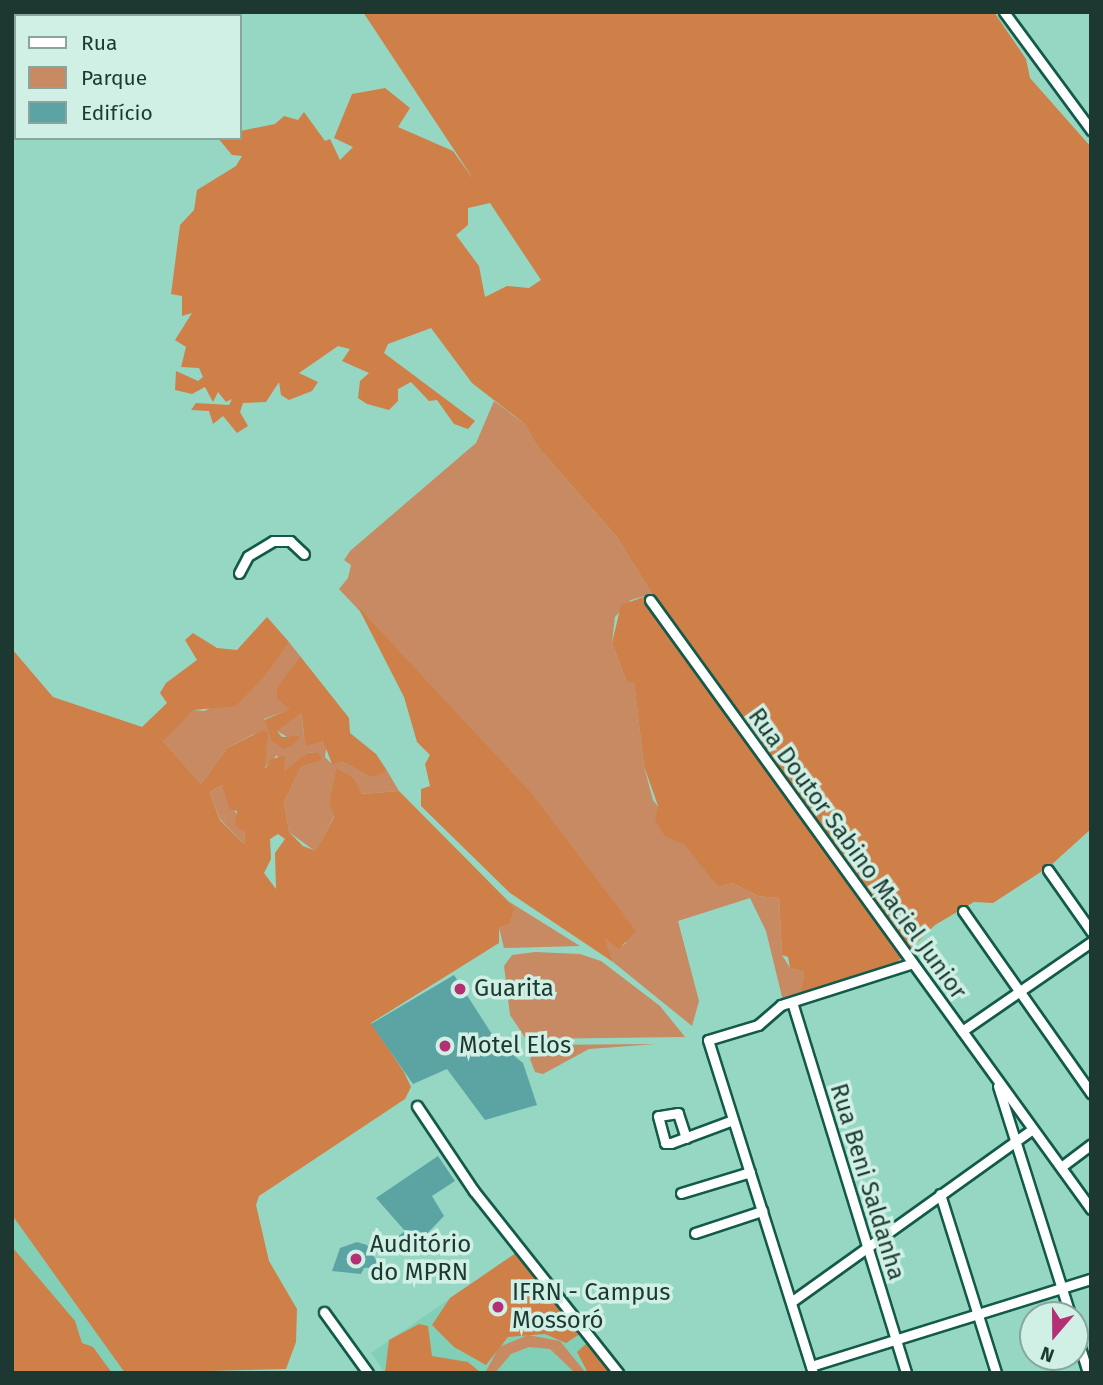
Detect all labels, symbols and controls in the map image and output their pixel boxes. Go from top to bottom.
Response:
legend [14,14,242,140]
text: Rua [81,30,117,56]
text: Parque [81,65,147,91]
text: Edifício [81,100,153,126]
street label: Rua Doutor Sabino Maciel Junior [742,703,972,1005]
place label: Guarita [474,975,554,1003]
marker: Guarita [452,981,468,997]
place label: Motel Elos [459,1032,571,1060]
marker: Motel Elos [437,1038,453,1054]
street label: Rua Beni Saldanha [823,1080,911,1284]
place label: Auditório do MPRN [370,1231,471,1287]
marker: Auditório do MPRN [348,1251,364,1267]
place label: IFRN - Campus Mossoró [512,1279,670,1335]
marker: IFRN - Campus Mossoró [490,1299,506,1315]
north arrow [1019,1301,1089,1371]
text: N [1037,1341,1057,1367]

